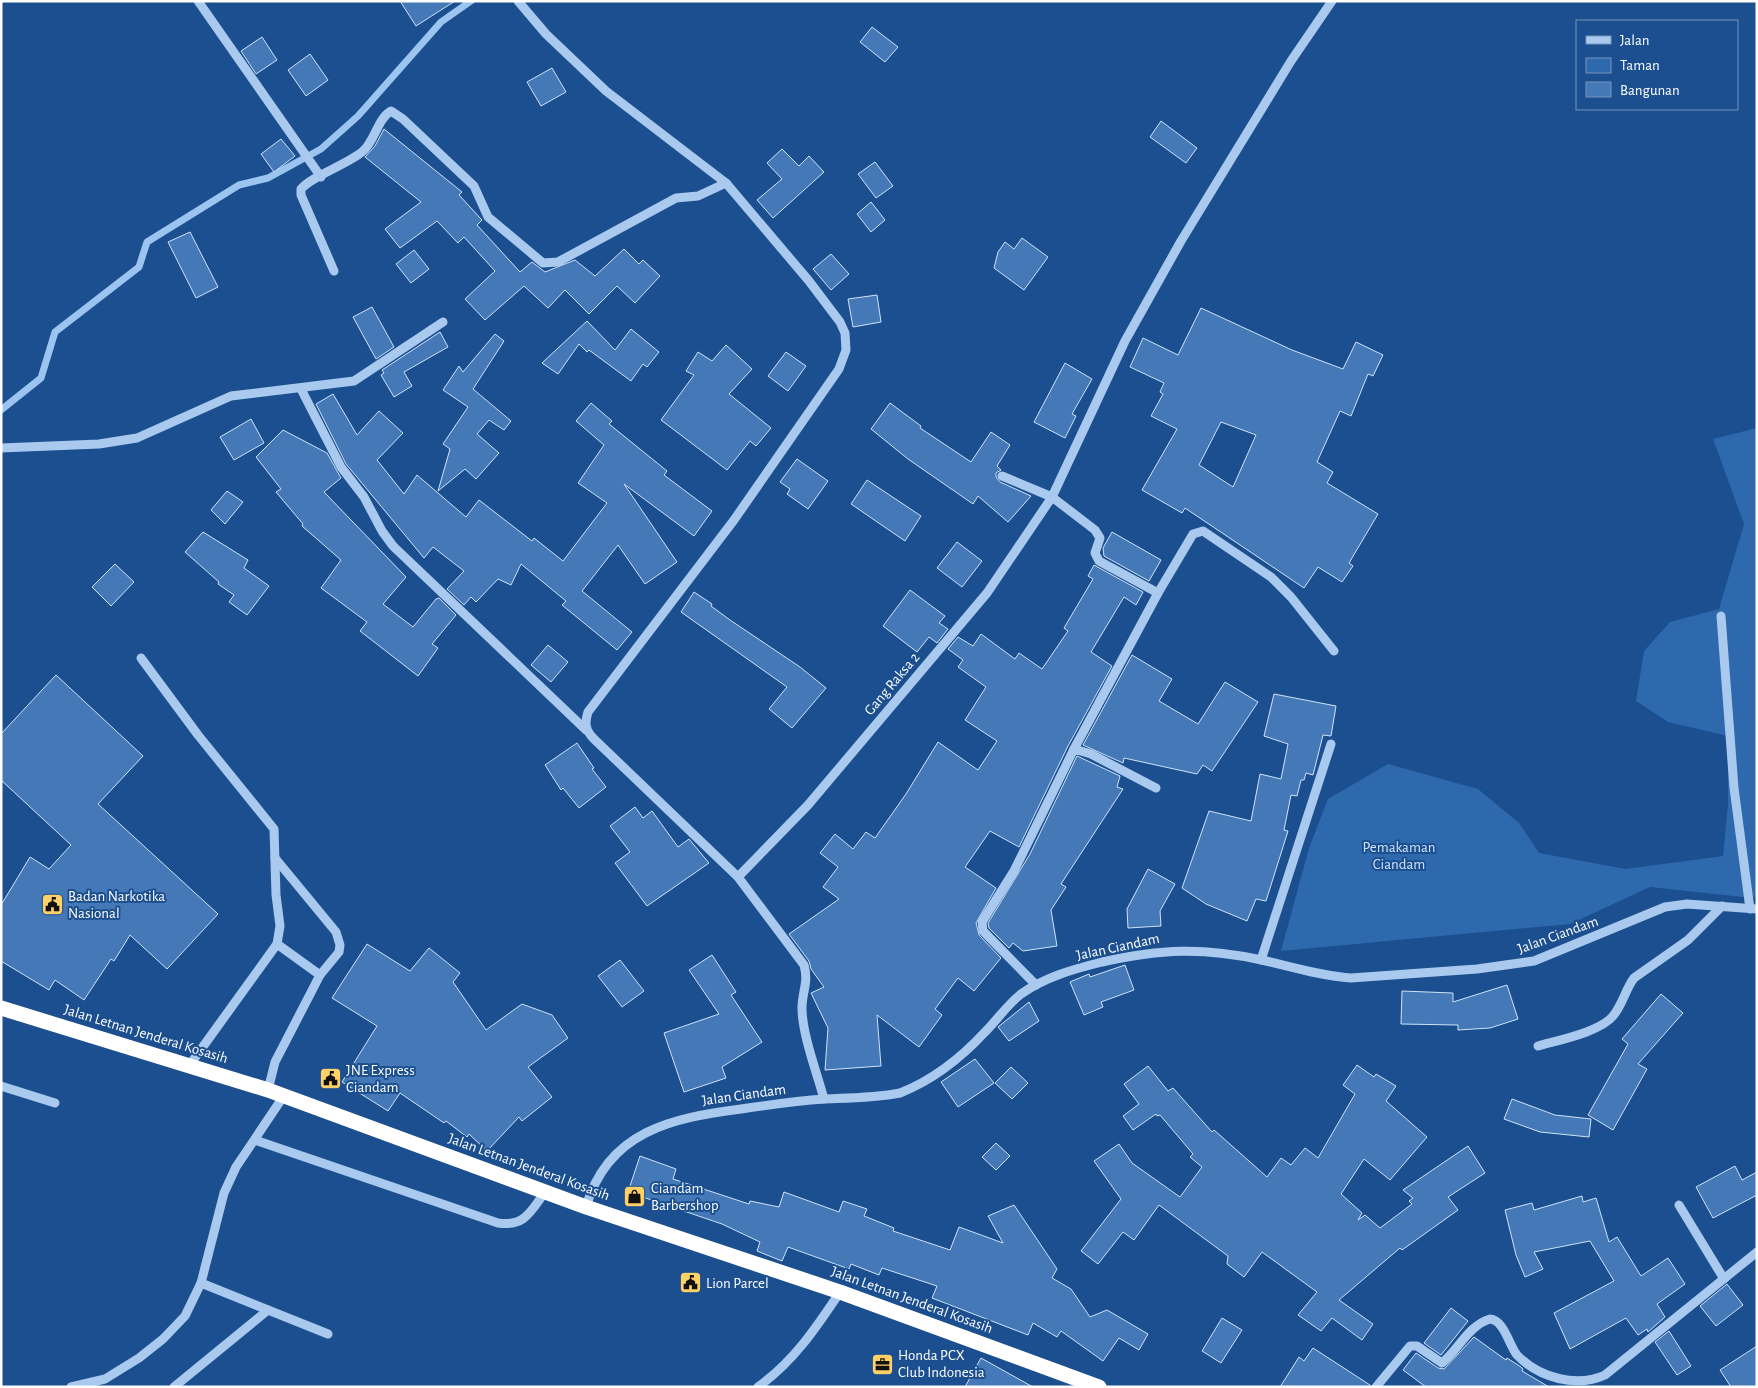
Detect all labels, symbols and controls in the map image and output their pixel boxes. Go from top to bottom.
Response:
legend [1576,20,1738,110]
text: Jalan [1620,33,1650,48]
text: Taman [1620,58,1660,73]
text: Bangunan [1620,83,1680,98]
street label: Gang Raksa 2 [862,650,923,718]
park label: Pemakaman Ciandam [1363,840,1435,872]
place label: Badan Narkotika Nasional [68,889,165,921]
public building icon: Badan Narkotika Nasional [40,893,64,917]
street label: Jalan Ciandam [1516,914,1600,956]
street label: Jalan Ciandam [1075,931,1161,963]
street label: Jalan Letnan Jenderal Kosasih [62,1002,230,1066]
place label: JNE Express Ciandam [346,1063,415,1095]
public building icon: JNE Express Ciandam [318,1067,342,1091]
street label: Jalan Ciandam [701,1082,787,1108]
street label: Jalan Letnan Jenderal Kosasih [446,1131,612,1203]
place label: Ciandam Barbershop [651,1181,719,1213]
shop icon: Ciandam Barbershop [623,1185,647,1209]
street label: Jalan Letnan Jenderal Kosasih [829,1264,995,1336]
public building icon: Lion Parcel [678,1271,702,1295]
place label: Lion Parcel [706,1276,769,1291]
place label: Honda PCX Club Indonesia [898,1348,985,1380]
office icon: Honda PCX Club Indonesia [870,1352,894,1376]

